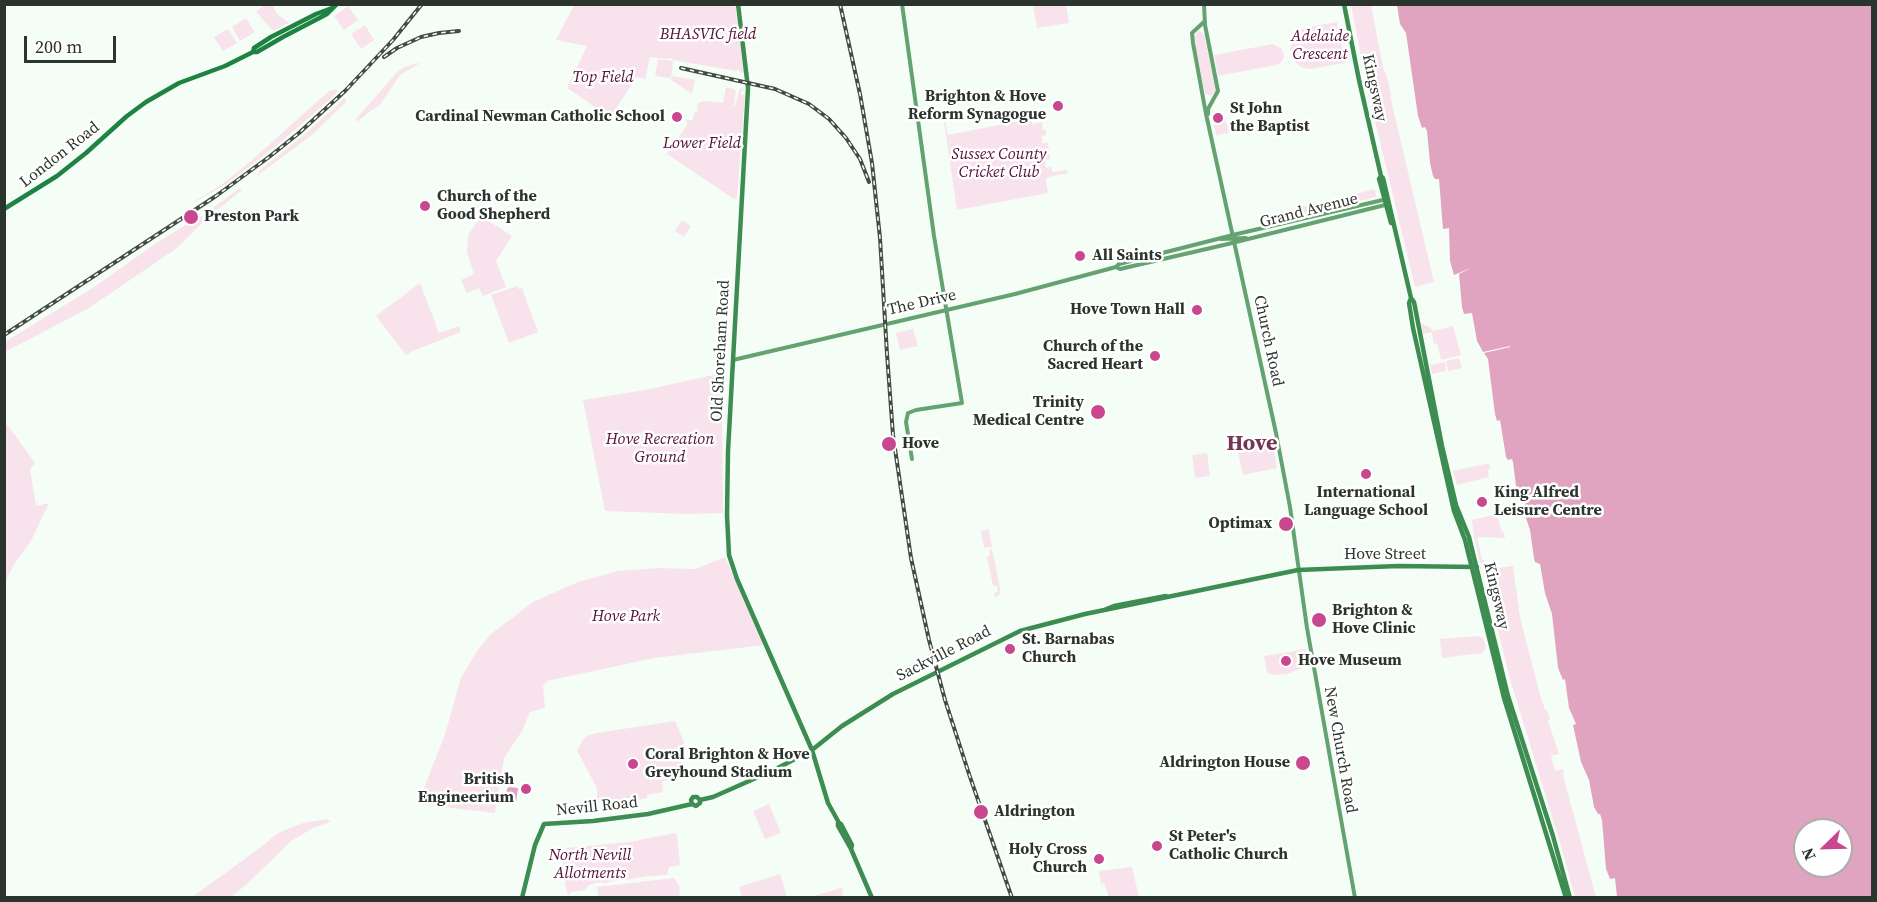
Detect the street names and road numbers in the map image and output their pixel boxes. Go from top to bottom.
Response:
street label: Kingsway [1357,52,1391,124]
street label: London Road [16,118,104,192]
street label: Grand Avenue [1258,190,1360,232]
street label: Old Shoreham Road [708,280,734,422]
street label: The Drive [886,286,958,320]
street label: Church Road [1249,294,1287,388]
street label: Hove Street [1344,545,1426,565]
street label: Kingsway [1479,560,1513,632]
street label: Sackville Road [894,622,994,686]
street label: New Church Road [1319,685,1361,815]
street label: Nevill Road [555,793,639,821]

